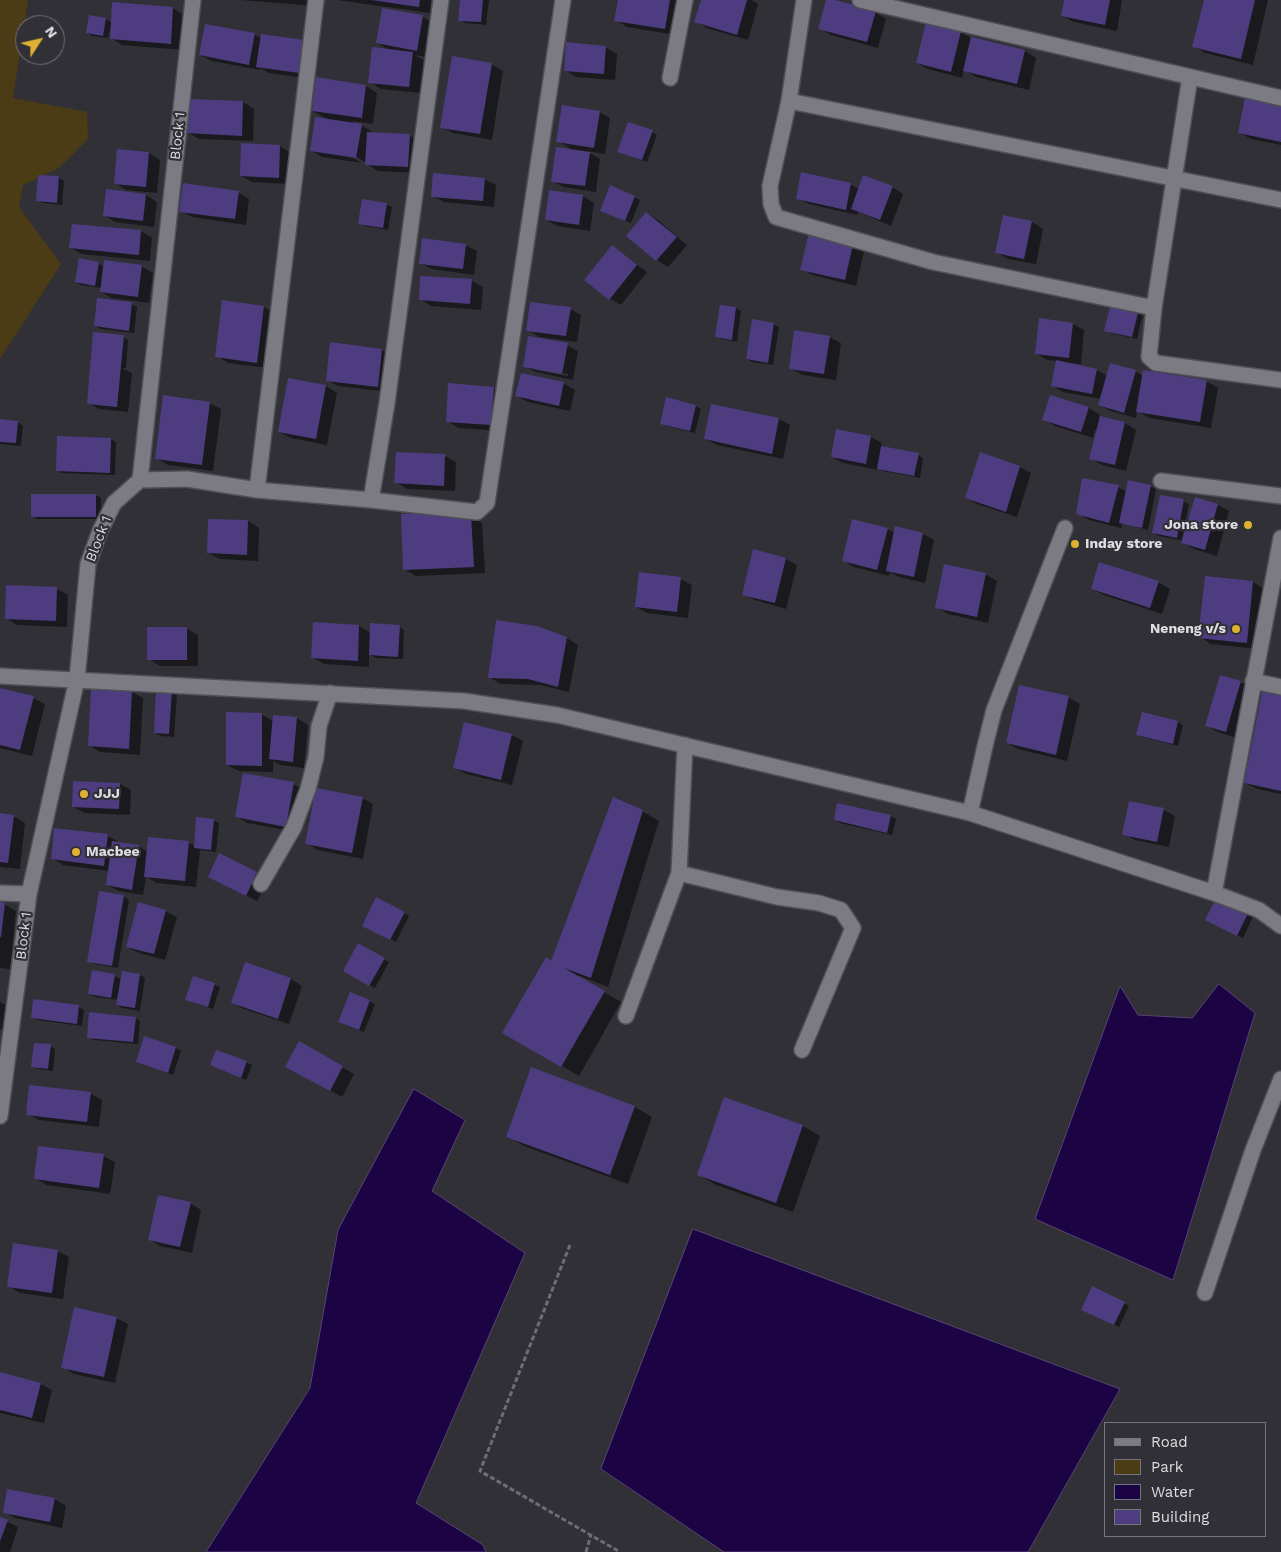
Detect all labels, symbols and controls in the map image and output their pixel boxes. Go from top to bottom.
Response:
north arrow [15,15,65,65]
text: N [42,23,61,41]
street label: Block 1 [167,111,189,161]
street label: Block 1 [83,514,115,564]
place label: Jona store [1164,517,1238,533]
marker: Jona store [1242,519,1254,531]
place label: Inday store [1085,536,1162,552]
marker: Inday store [1069,538,1081,550]
place label: Neneng v/s [1150,621,1226,637]
marker: Neneng v/s [1230,623,1242,635]
place label: JJJ [94,786,120,802]
marker: JJJ [78,788,90,800]
place label: Macbee [86,844,140,860]
marker: Macbee [70,846,82,858]
street label: Block 1 [13,911,35,961]
legend [1104,1422,1266,1537]
text: Road [1151,1433,1188,1451]
text: Park [1151,1458,1183,1476]
text: Water [1151,1483,1194,1501]
text: Building [1151,1508,1209,1526]

